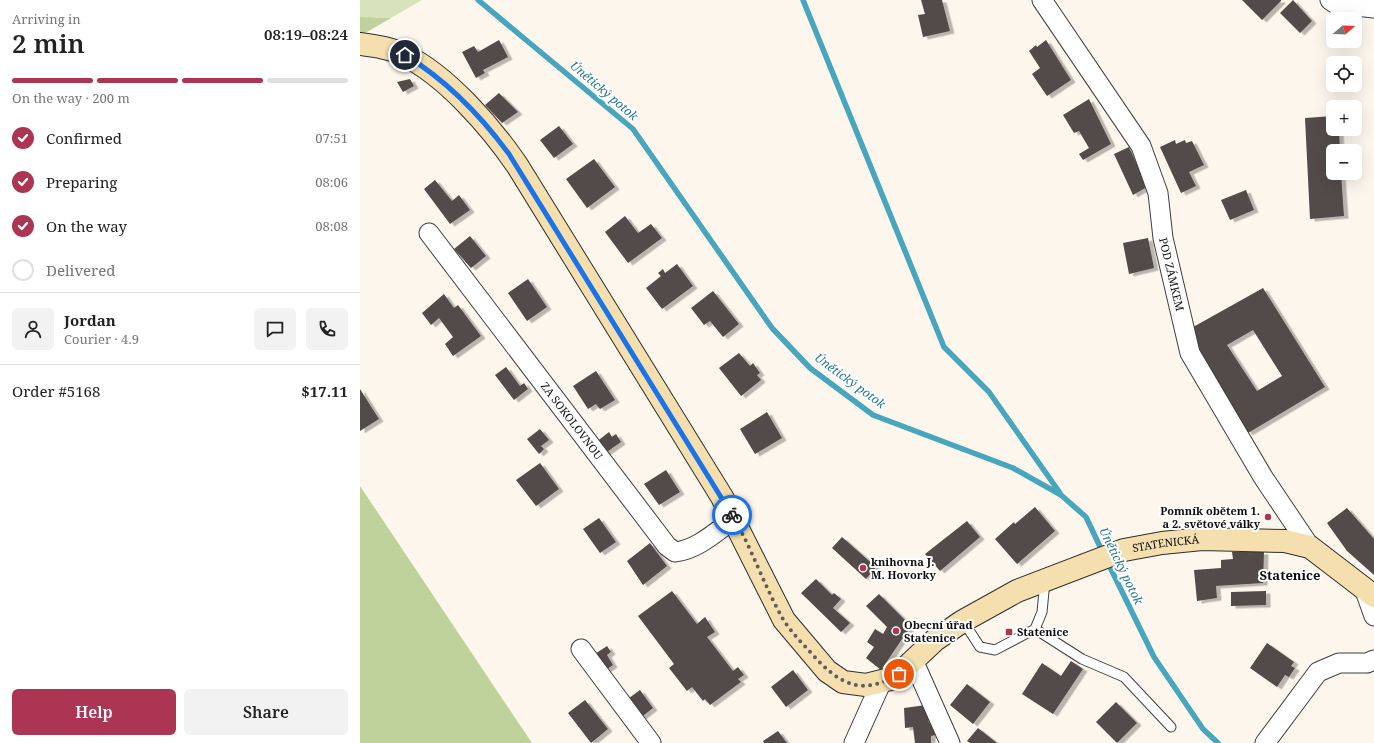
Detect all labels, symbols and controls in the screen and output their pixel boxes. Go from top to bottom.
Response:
text: Arriving in [12,10,81,28]
north arrow [1326,12,1362,48]
map controls [1326,12,1362,180]
text: 08:19–08:24 [264,24,348,44]
text: 2 min [12,25,85,61]
pin [388,38,422,72]
icon: home [394,44,416,66]
button: locate [1326,56,1362,92]
water label: Únětický potok [567,57,643,125]
text: On the way · 200 m [12,89,130,107]
button: + [1326,100,1362,136]
icon: check [12,127,34,149]
text: Confirmed [46,128,122,148]
text: 07:51 [315,129,348,147]
button: − [1326,144,1362,180]
icon: check [12,171,34,193]
text: Preparing [46,172,117,192]
text: 08:06 [315,173,348,191]
icon: check [12,215,34,237]
text: On the way [46,216,127,236]
text: 08:08 [315,217,348,235]
street label: POD ZÁMKEM [1156,236,1188,313]
text: Delivered [46,260,115,280]
button: person [12,308,54,350]
button: chat [254,308,296,350]
button: phone [306,308,348,350]
text: Jordan [64,310,116,330]
text: Courier · 4.9 [64,330,139,348]
water label: Únětický potok [811,349,890,413]
street label: ZA SOKOLOVNOU [538,379,607,462]
text: Order #5168 [12,381,100,401]
text: $17.11 [301,381,348,401]
courier [712,495,752,535]
place label: Pomník obětem 1. a 2. světové války [1160,503,1261,531]
icon: bike [721,504,743,526]
marker: Pomník obětem 1. a 2. světové války [1263,512,1273,522]
water label: Únětický potok [1095,524,1148,608]
street label: STATENICKÁ [1131,531,1200,555]
place label: knihovna J. M. Hovorky [871,554,937,582]
marker: knihovna J. M. Hovorky [858,563,868,573]
district label: Statenice [1260,566,1320,584]
place label: Obecní úřad Statenice [904,617,973,645]
place label: Statenice [1017,624,1068,639]
marker: Obecní úřad Statenice [891,626,901,636]
marker: Statenice [1004,627,1014,637]
pin [882,657,916,691]
icon: bag [888,663,910,685]
button: Help [12,689,176,735]
button: Share [184,689,348,735]

